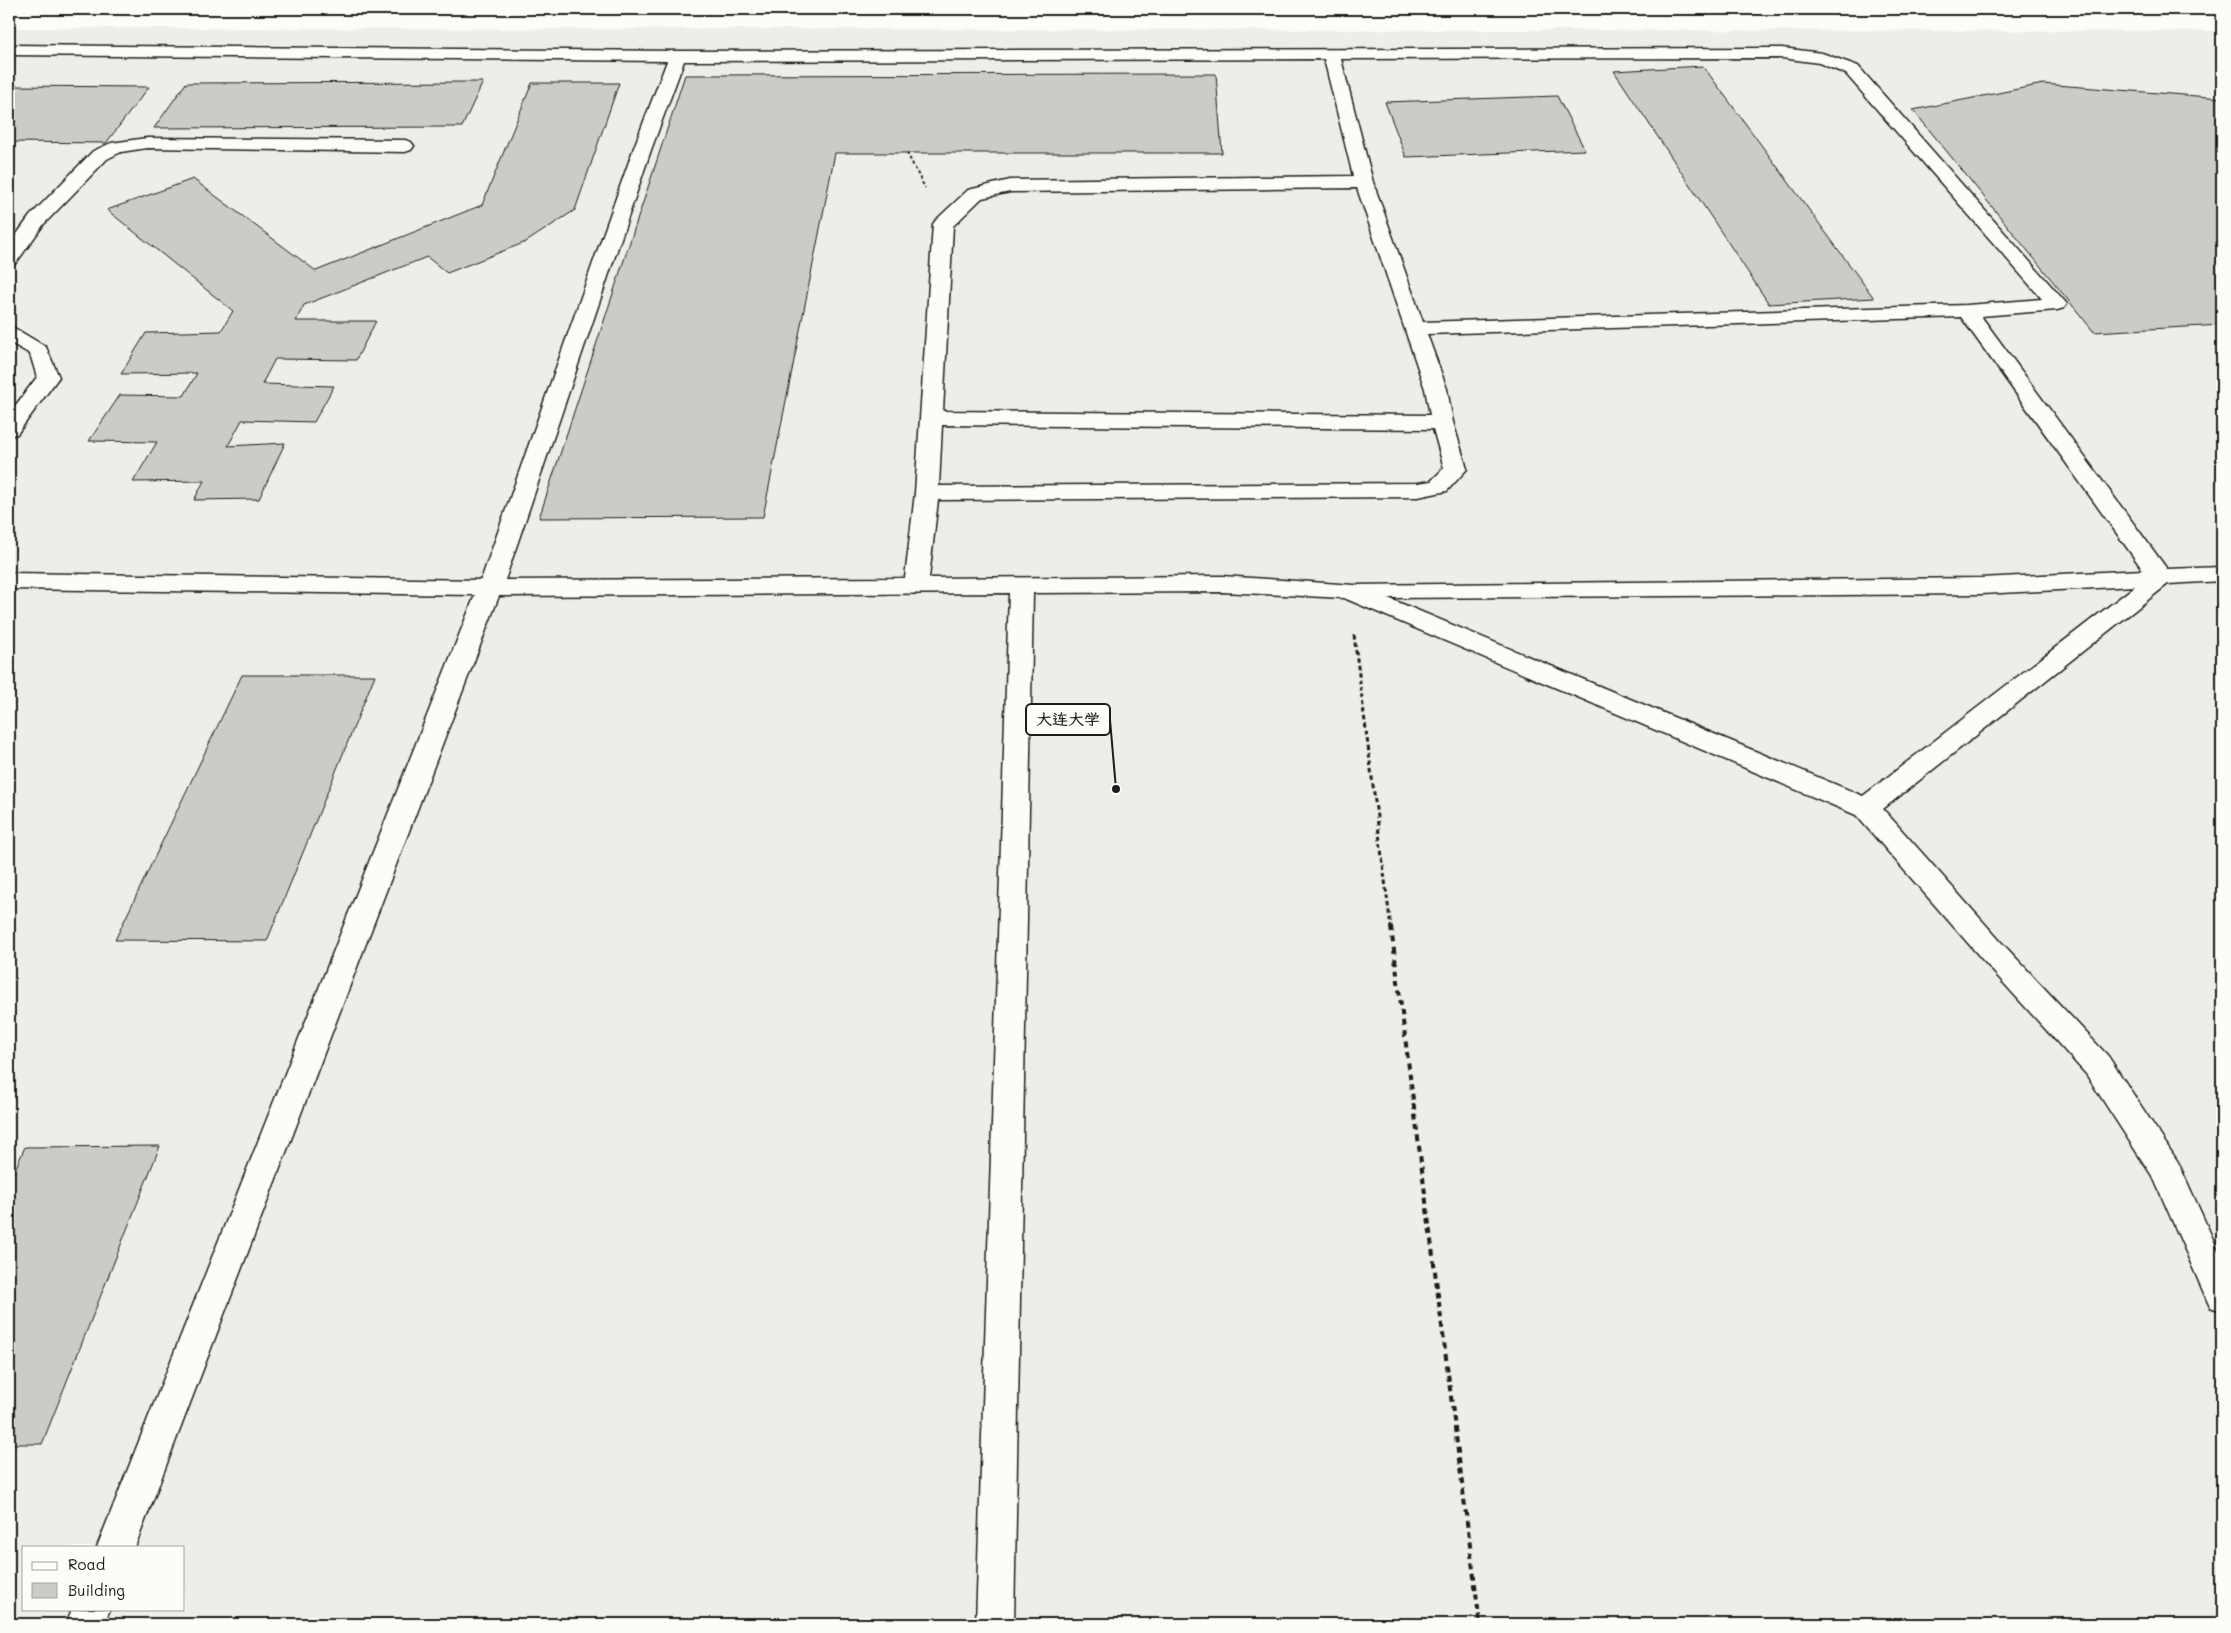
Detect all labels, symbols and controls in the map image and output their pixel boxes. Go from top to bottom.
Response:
callout: 大连大学 [1026,704,1110,735]
text: 大连大学 [1036,708,1100,729]
legend [22,1546,185,1610]
text: Road [68,1554,105,1574]
text: Building [68,1580,125,1600]

